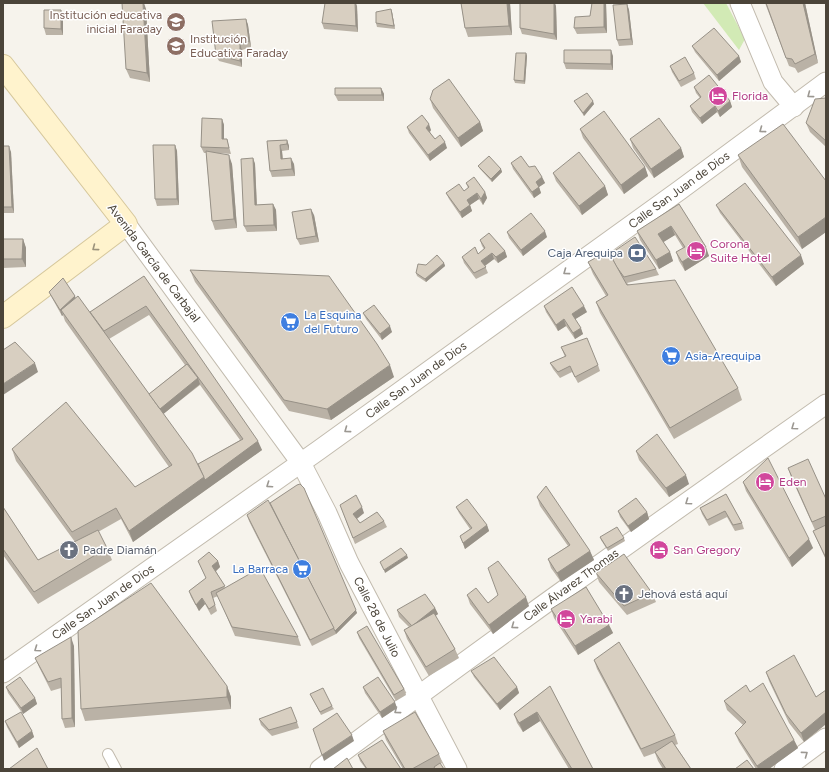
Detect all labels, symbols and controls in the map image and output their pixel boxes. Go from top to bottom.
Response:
place label: Institución educativa inicial Faraday [50,8,163,36]
school or university icon: Institución educativa inicial Faraday [165,11,187,33]
place label: Institución Educativa Faraday [190,32,289,60]
school or university icon: Institución Educativa Faraday [165,35,187,57]
hotel icon: Florida [707,85,729,107]
place label: Florida [732,89,768,103]
one-way arrow [807,90,814,97]
one-way arrow [760,125,767,132]
street label: Calle San Juan de Dios [626,148,733,231]
street label: Avenida García de Carbajal [105,201,203,325]
place label: Corona Suite Hotel [710,237,771,265]
hotel icon: Corona Suite Hotel [685,240,707,262]
bank icon: Caja Arequipa [626,242,648,264]
one-way arrow [92,243,99,250]
place label: Caja Arequipa [548,246,623,260]
one-way arrow [563,267,570,274]
place label: La Esquina del Futuro [304,308,361,336]
supermarket icon: La Esquina del Futuro [279,311,301,333]
street label: Calle San Juan de Dios [363,338,470,421]
supermarket icon: Asia-Arequipa [660,345,682,367]
place label: Asia-Arequipa [685,349,761,363]
one-way arrow [791,422,798,430]
one-way arrow [345,425,352,432]
hotel icon: Eden [754,471,776,493]
place label: Eden [779,475,807,489]
one-way arrow [266,480,273,488]
one-way arrow [685,497,692,505]
church icon: Padre Diamán [58,539,80,561]
hotel icon: San Gregory [648,539,670,561]
place label: Padre Diamán [83,543,157,557]
place label: San Gregory [673,543,741,557]
street label: Calle Álvarez Thomas [521,546,622,624]
supermarket icon: La Barraca [291,558,313,580]
street label: Calle San Juan de Dios [49,561,157,643]
place label: La Barraca [232,562,288,576]
street label: Calle 28 de Julio [351,574,403,660]
church icon: Jehová está aquí [613,583,635,605]
place label: Jehová está aquí [638,587,729,601]
hotel icon: Yarabi [555,608,577,630]
place label: Yarabi [580,612,613,626]
one-way arrow [511,621,518,628]
one-way arrow [34,644,41,652]
one-way arrow [395,706,402,713]
one-way arrow [801,751,808,758]

